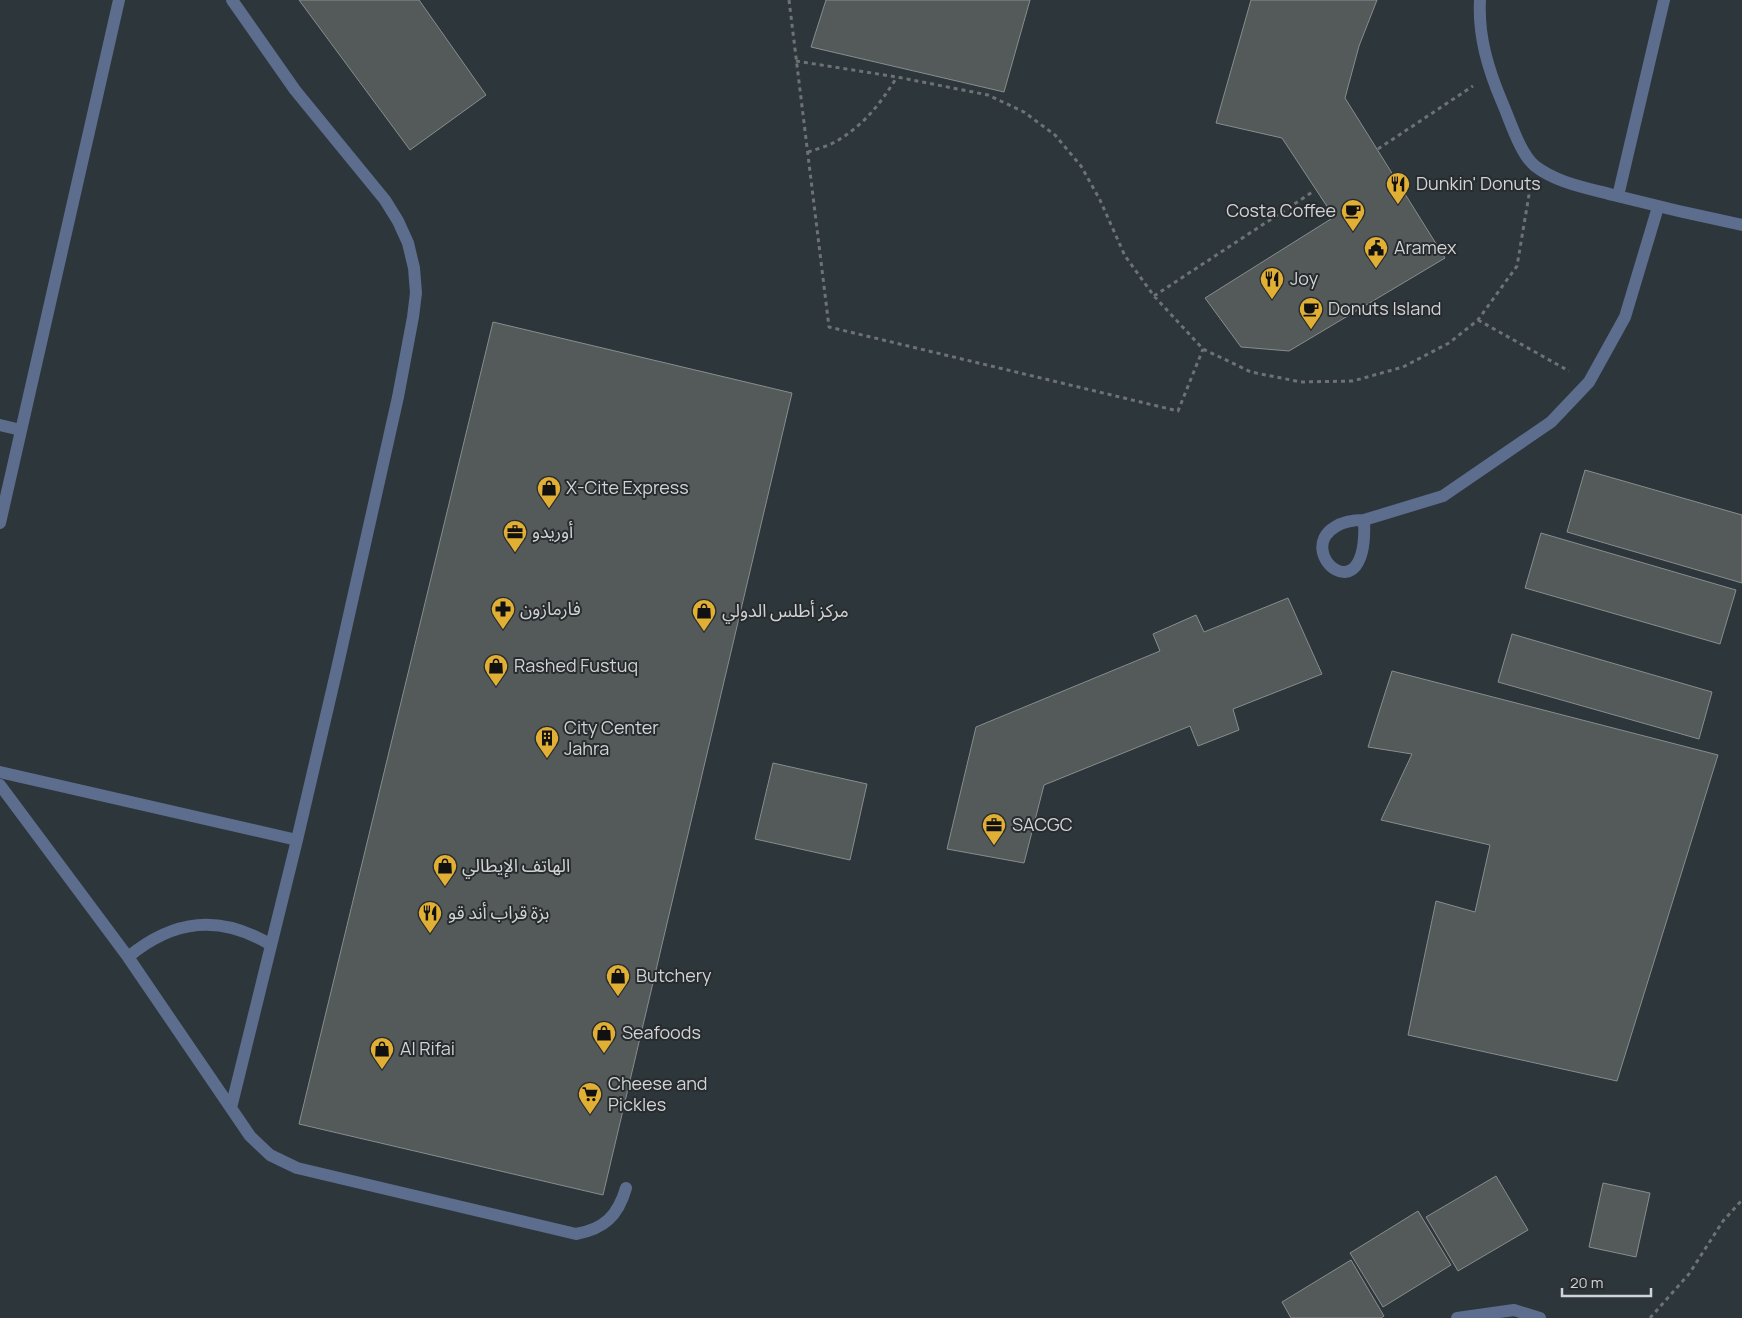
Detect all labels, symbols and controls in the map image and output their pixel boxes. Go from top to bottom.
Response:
restaurant icon: Dunkin' Donuts [1385,171,1411,205]
place label: Dunkin' Donuts [1416,171,1541,195]
place label: Costa Coffee [1226,198,1336,222]
cafe icon: Costa Coffee [1340,198,1366,232]
public building icon: Aramex [1363,235,1389,269]
place label: Aramex [1394,235,1457,259]
restaurant icon: Joy [1259,266,1285,300]
place label: Joy [1290,266,1319,290]
cafe icon: Donuts Island [1298,296,1324,330]
place label: Donuts Island [1328,296,1442,320]
shop icon: X-Cite Express [536,475,562,509]
place label: X-Cite Express [566,475,689,499]
office icon: أوريدو [502,519,528,553]
place label: أوريدو [532,519,573,543]
pharmacy icon: فارمازون [490,596,516,630]
place label: فارمازون [520,596,581,620]
shop icon: مركز أطلس الدولي [691,598,717,632]
place label: مركز أطلس الدولي [722,598,849,624]
shop icon: Rashed Fustuq [483,653,509,687]
place label: Rashed Fustuq [514,653,638,677]
place label: City Center Jahra [564,715,659,760]
building icon: City Center Jahra [534,725,560,759]
office icon: SACGC [981,812,1007,846]
place label: SACGC [1012,812,1073,836]
shop icon: الهاتف الإيطالي [432,853,458,887]
place label: الهاتف الإيطالي [462,853,570,879]
restaurant icon: بزة قراب أند قو [417,900,443,934]
place label: بزة قراب أند قو [448,900,549,924]
shop icon: Butchery [605,963,631,997]
place label: Butchery [636,963,712,987]
shop icon: Seafoods [591,1020,617,1054]
place label: Seafoods [622,1020,701,1044]
shop icon: Al Rifai [369,1036,395,1070]
place label: Al Rifai [400,1036,455,1060]
place label: Cheese and Pickles [608,1071,707,1116]
supermarket icon: Cheese and Pickles [577,1081,603,1115]
scale bar [1562,1266,1651,1298]
text: 20 m [1570,1272,1603,1293]

